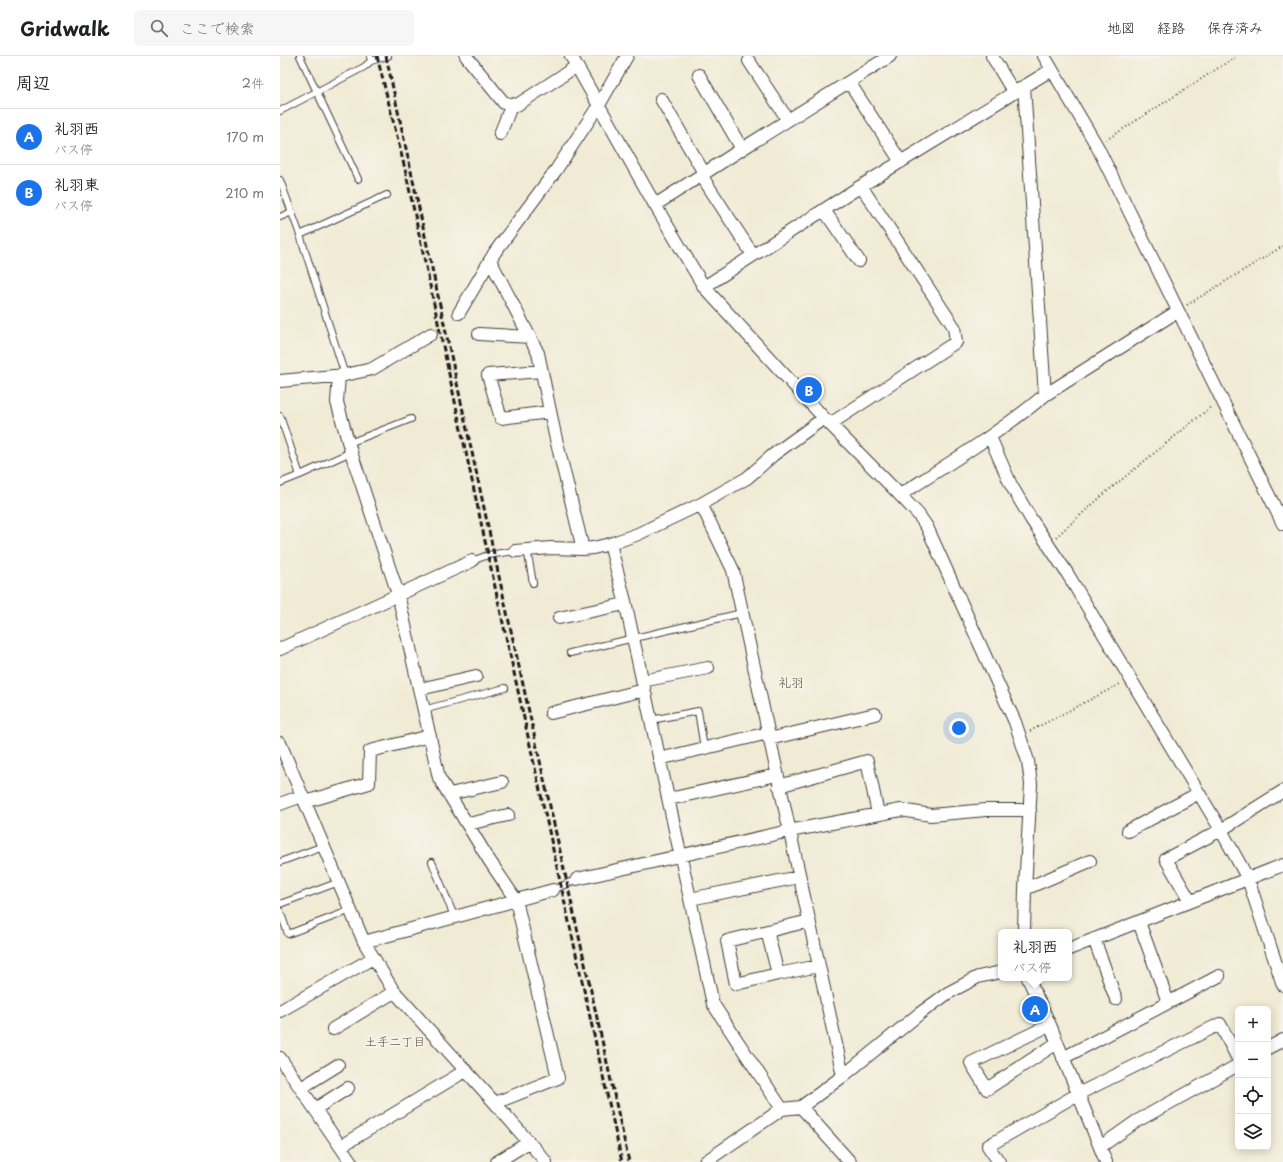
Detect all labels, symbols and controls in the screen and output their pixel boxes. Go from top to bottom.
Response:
search box [134,10,414,46]
text: Gridwalk [20,14,110,42]
text: ここで検索 [180,16,255,39]
icon: search [148,17,170,39]
text: 地図 [1107,17,1135,38]
text: 経路 [1157,17,1185,38]
text: 保存済み [1207,17,1263,38]
text: 周辺 [16,69,50,95]
text: 2件 [242,73,264,92]
text: 礼羽西 [54,116,99,139]
text: A [24,127,34,146]
text: 170 m [226,127,264,146]
text: バス停 [54,139,93,158]
text: 礼羽東 [54,172,99,195]
text: B [25,183,33,202]
text: 210 m [225,183,264,202]
text: バス停 [54,195,93,214]
pin: B [796,375,822,405]
district label: 礼羽 [778,672,804,691]
your location [949,718,969,738]
popup [998,929,1072,981]
text: 礼羽西 [1012,934,1058,957]
text: バス停 [1012,957,1052,976]
pin: A [1022,994,1048,1024]
map controls [1235,1006,1271,1150]
button: + [1235,1006,1271,1042]
district label: 土手二丁目 [365,1032,425,1050]
button: − [1235,1042,1271,1078]
button: locate [1235,1078,1271,1114]
button: layers [1235,1114,1271,1150]

